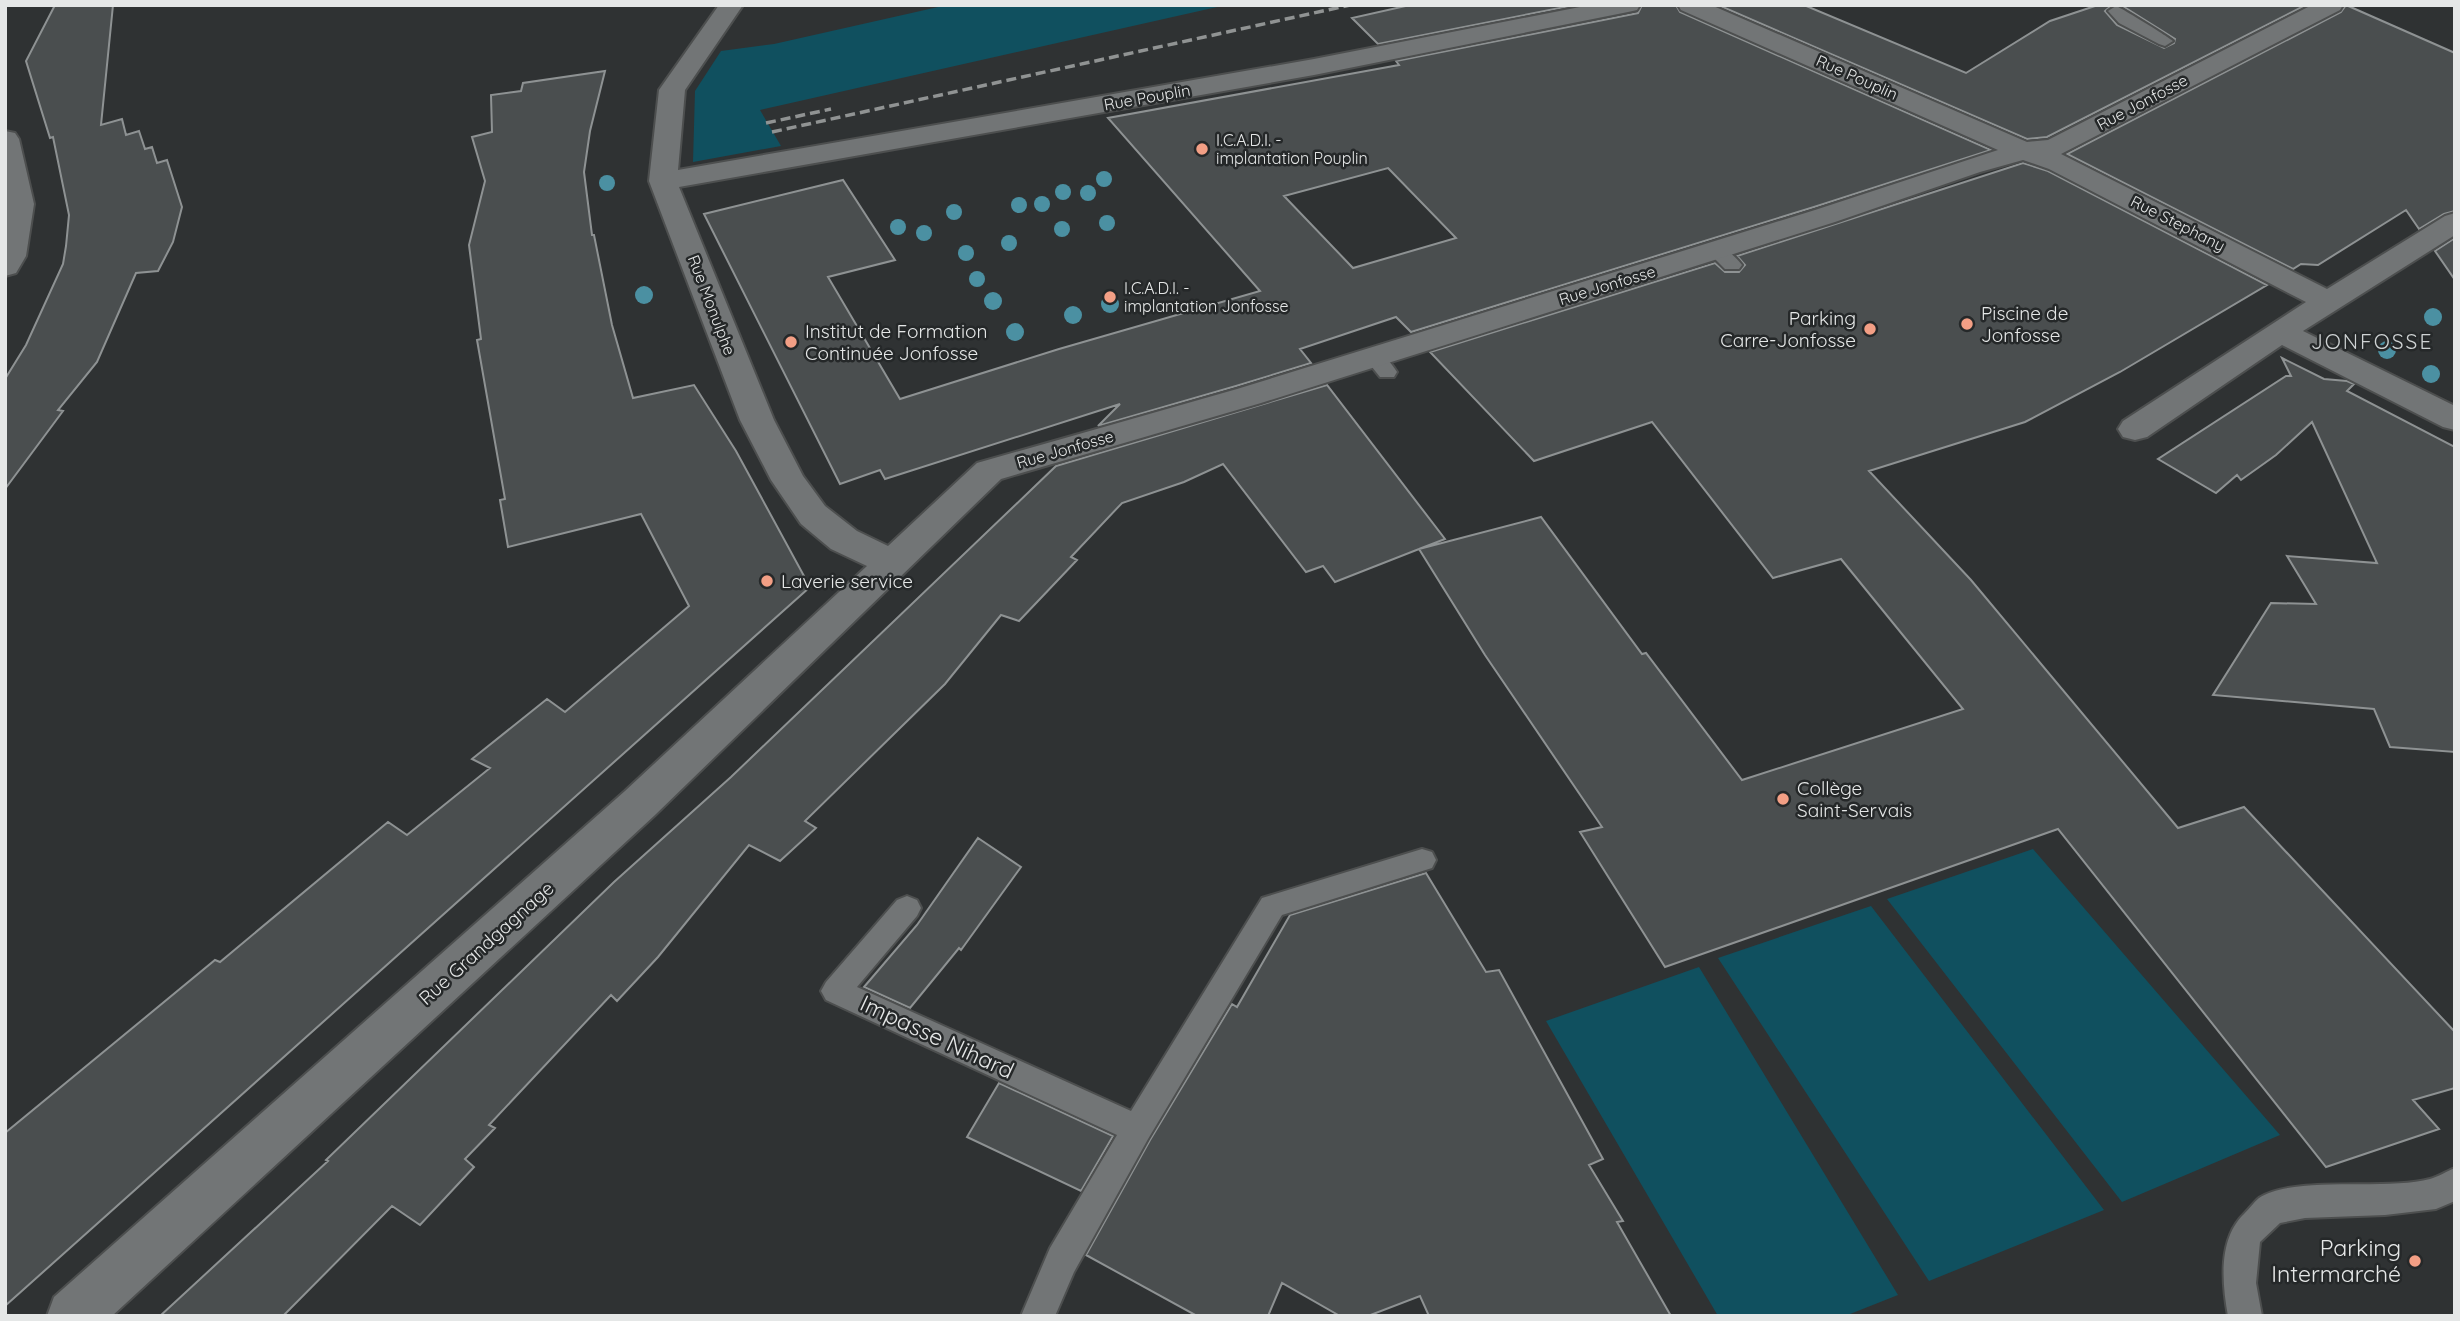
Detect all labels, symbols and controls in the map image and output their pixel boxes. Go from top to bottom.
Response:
street label: Rue Pouplin [1813,50,1901,104]
street label: Rue Jonfosse [2093,70,2191,134]
street label: Rue Pouplin [1102,80,1192,114]
place label: I.C.A.D.I. - implantation Pouplin [1216,130,1368,168]
marker: I.C.A.D.I. - implantation Pouplin [1194,141,1210,157]
street label: Rue Stephany [2127,191,2229,255]
street label: Rue Monulphe [684,252,740,358]
street label: Rue Jonfosse [1556,261,1658,309]
place label: I.C.A.D.I. - implantation Jonfosse [1124,278,1289,316]
marker: I.C.A.D.I. - implantation Jonfosse [1102,289,1118,305]
place label: Piscine de Jonfosse [1981,301,2068,347]
place label: Parking Carre-Jonfosse [1720,306,1856,352]
marker: Piscine de Jonfosse [1959,316,1975,332]
place label: Institut de Formation Continuée Jonfosse [805,319,988,365]
marker: Parking Carre-Jonfosse [1862,321,1878,337]
district label: JONFOSSE [2311,328,2433,354]
marker: Institut de Formation Continuée Jonfosse [783,334,799,350]
street label: Rue Jonfosse [1014,426,1116,472]
place label: Laverie service [781,569,913,593]
marker: Laverie service [759,573,775,589]
place label: Collège Saint-Servais [1797,776,1912,822]
marker: Collège Saint-Servais [1775,791,1791,807]
street label: Rue Grandgagnage [414,876,558,1010]
street label: Impasse Nihard [856,988,1019,1085]
place label: Parking Intermarché [2271,1233,2401,1288]
marker: Parking Intermarché [2407,1253,2423,1269]

